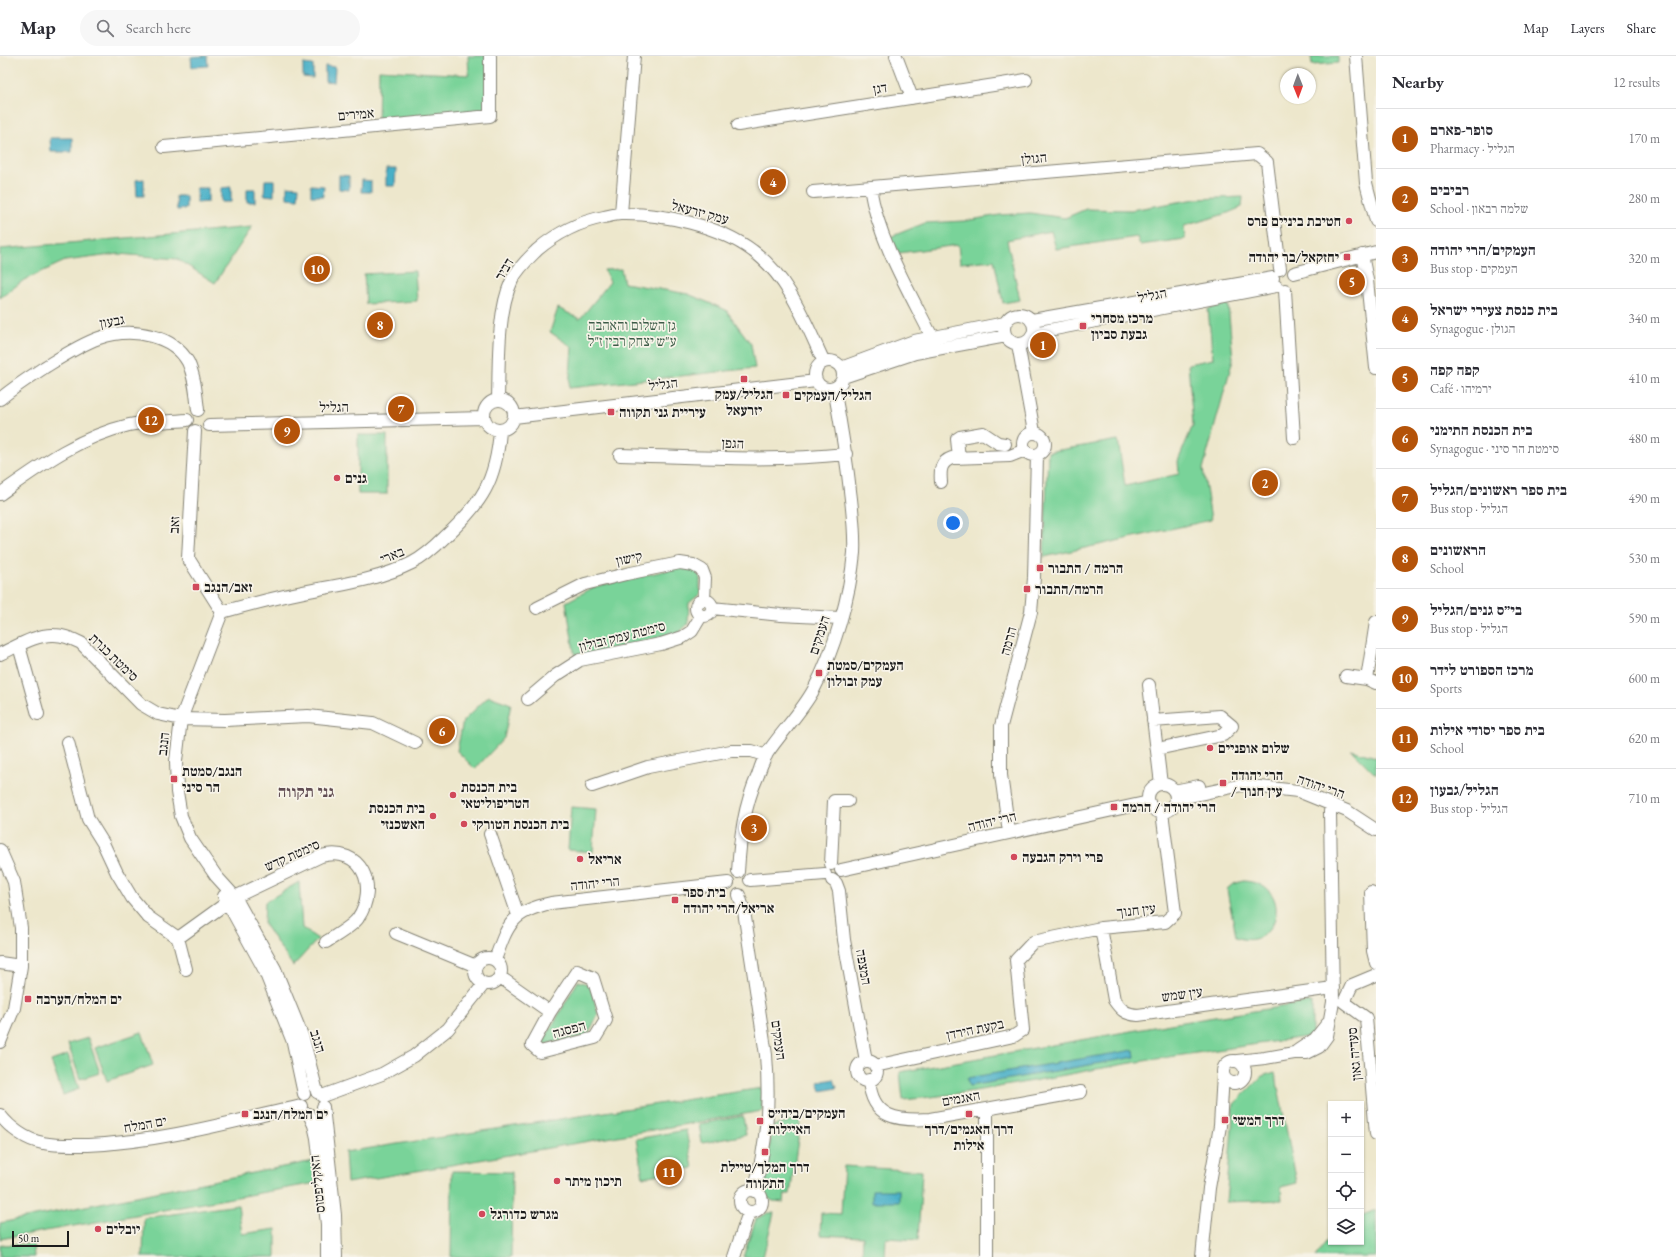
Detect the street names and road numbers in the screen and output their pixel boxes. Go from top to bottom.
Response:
street label: דגן [872,78,888,98]
street label: אמירים [337,103,375,125]
street label: הגולן [1020,148,1048,168]
street label: עמק יזרעאל [669,196,731,228]
street label: דביר [490,254,518,284]
street label: הגליל [1136,283,1168,307]
street label: גבעון [98,310,126,332]
street label: הגליל [647,373,679,395]
street label: הגליל [319,398,349,416]
street label: הגפן [721,434,745,452]
street label: זאב [165,516,183,534]
street label: בארי [377,542,407,568]
street label: קישון [614,546,644,570]
street label: העמקים [804,613,834,657]
street label: סימטת עמק זבולון [577,617,667,655]
street label: הרמה [996,625,1020,657]
street label: סימטת כנרת [85,629,143,685]
street label: הנגב [153,731,173,757]
street label: הרי יהודה [1295,769,1347,803]
street label: הרי יהודה [966,807,1018,835]
street label: סימטת קדש [262,835,322,875]
street label: הרי יהודה [569,871,621,895]
street label: עין חנוך [1115,899,1157,921]
street label: המצפה [852,948,876,986]
street label: עין שמש [1160,982,1204,1006]
street label: בקעת הירדן [945,1014,1006,1044]
street label: הפסגה [550,1016,588,1042]
street label: העמקים [767,1019,791,1061]
street label: הנגב [306,1027,330,1055]
street label: סעדיה גאון [1343,1027,1365,1081]
street label: האגמים [940,1086,982,1110]
street label: ים המלח [122,1111,168,1137]
street label: האקליפטוס [305,1154,329,1214]

